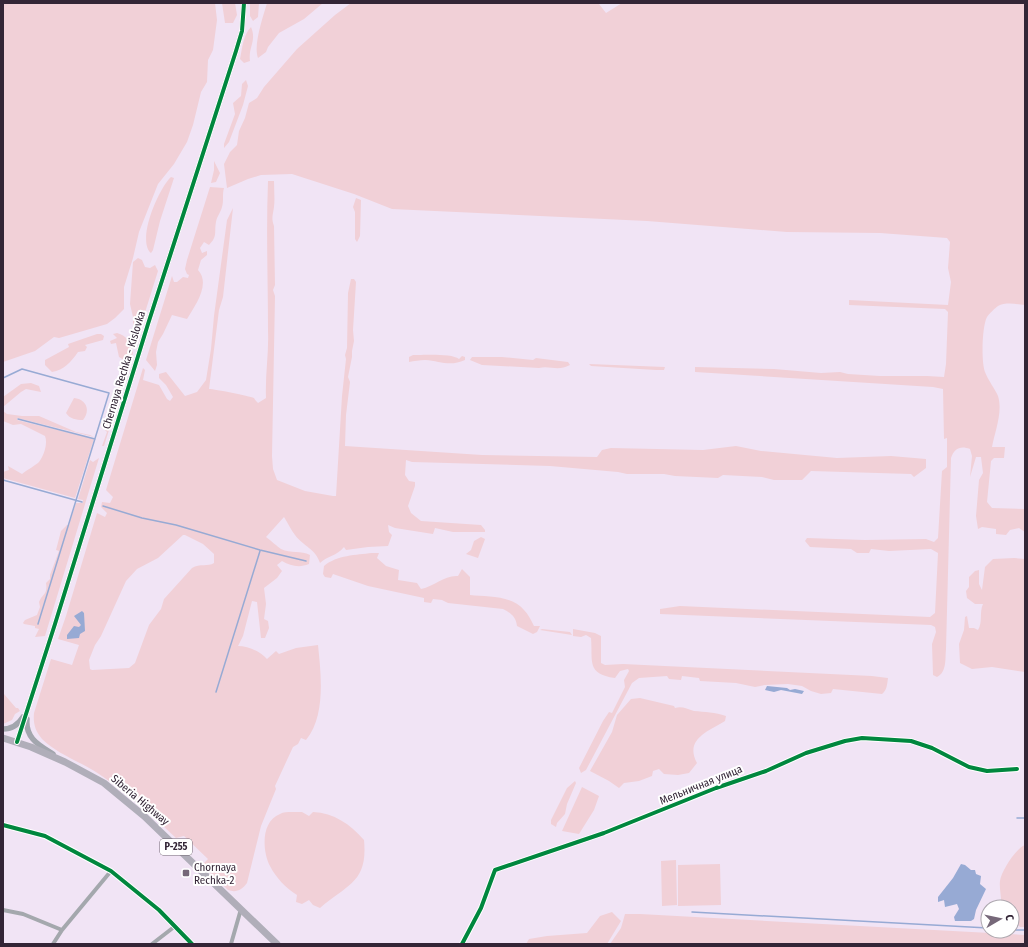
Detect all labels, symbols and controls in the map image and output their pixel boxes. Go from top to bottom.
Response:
street label: Chernaya Rechka - Kislovka [100,309,148,431]
street label: Мельничная улица [658,762,744,808]
street label: Siberia Highway [108,772,172,828]
road number: Р-255 [160,839,192,855]
place label: Chornaya Rechka-2 [194,861,236,887]
marker: Chornaya Rechka-2 [181,868,191,878]
north arrow [980,899,1020,939]
text: С [1003,914,1016,922]

